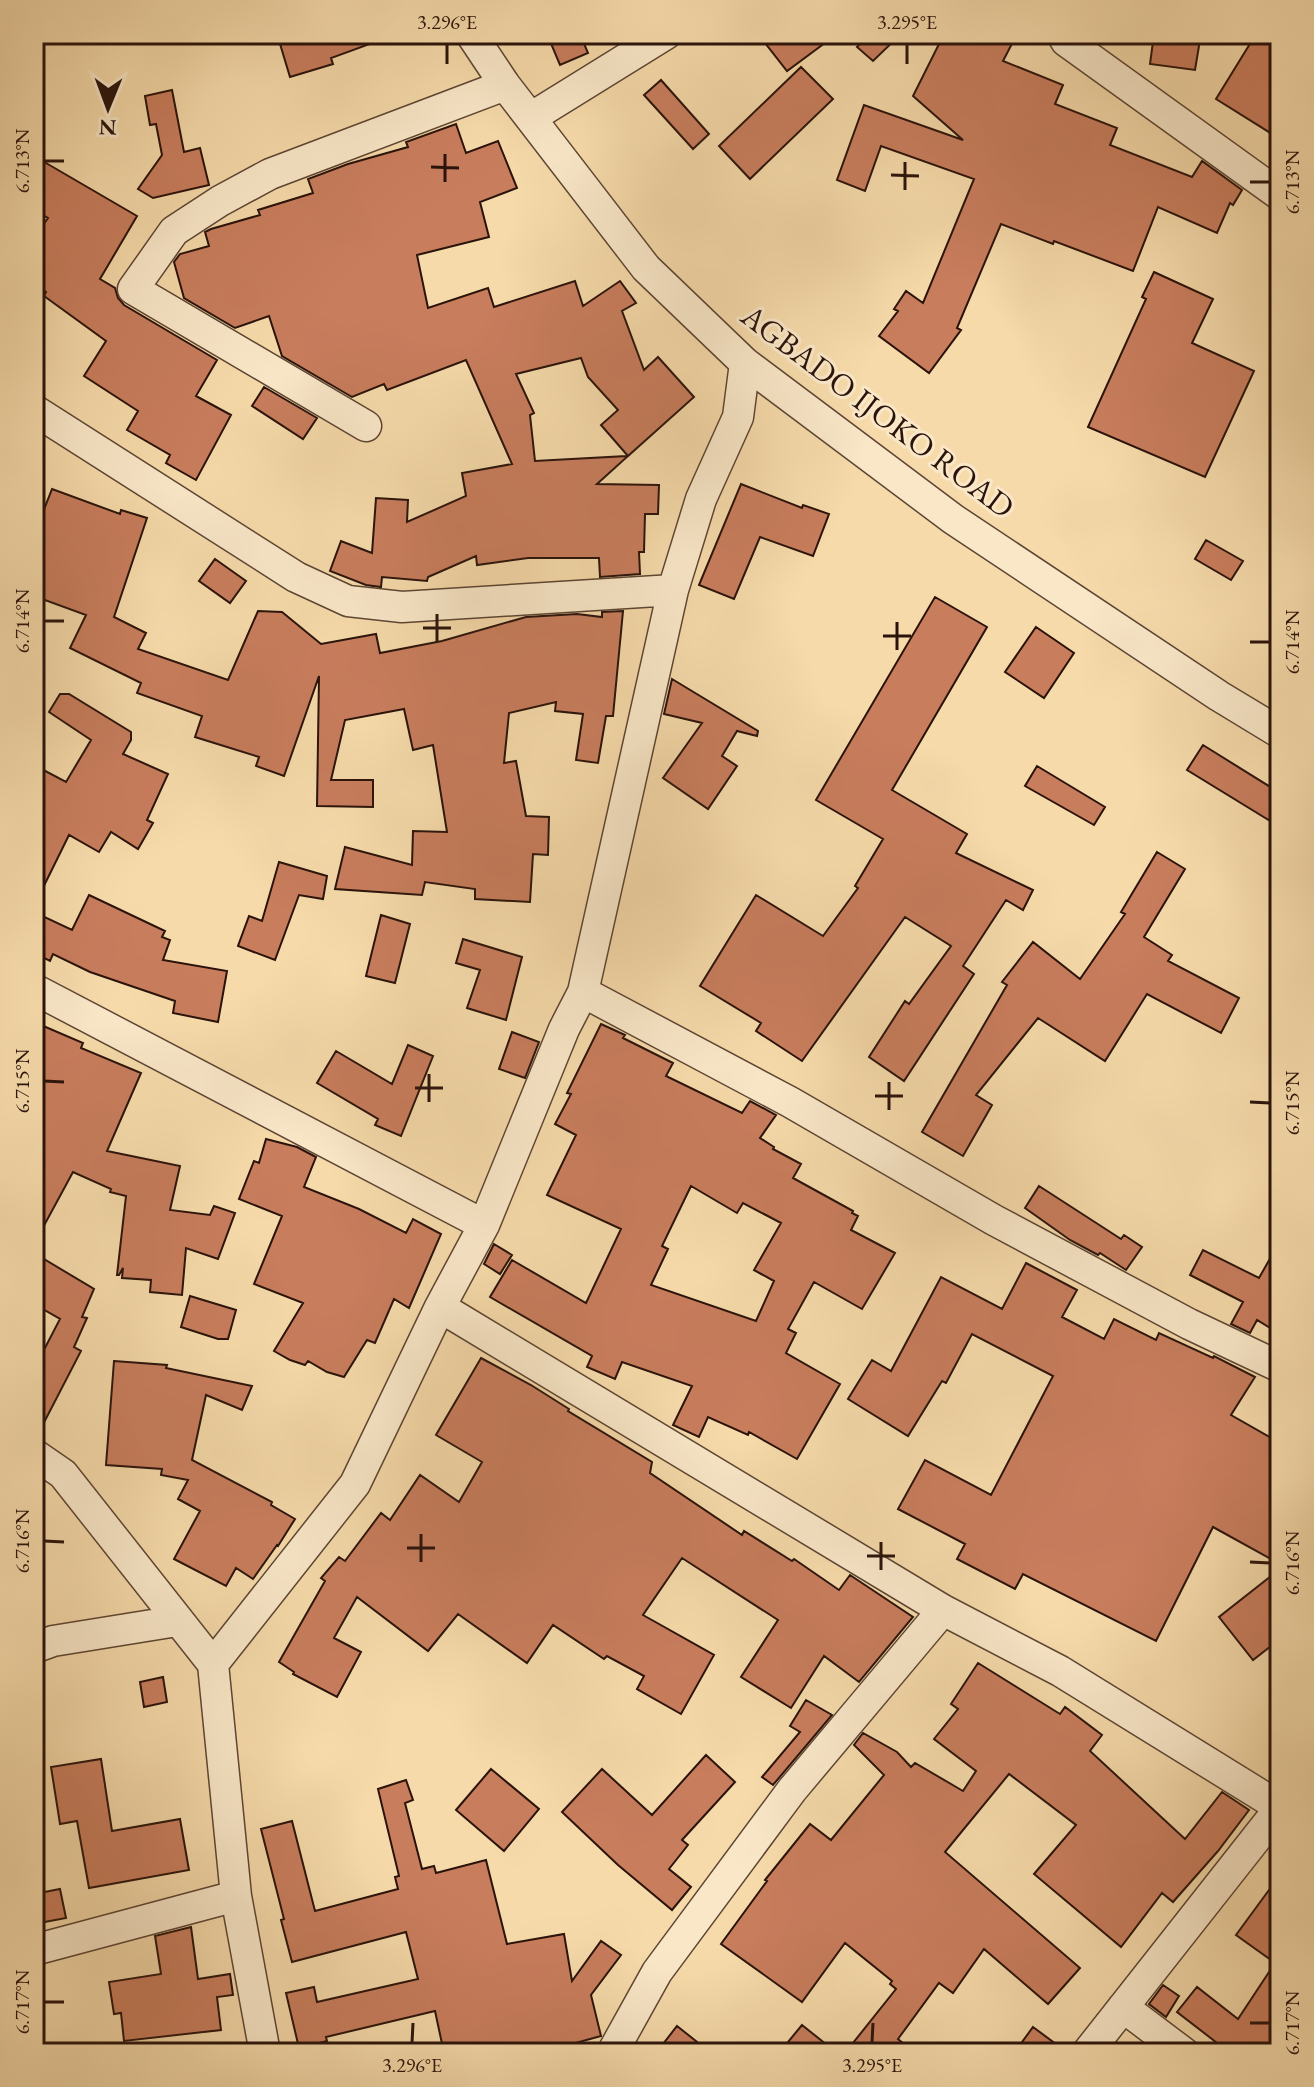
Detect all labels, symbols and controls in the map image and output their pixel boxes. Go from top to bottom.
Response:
text: 3.296°E [417,9,477,35]
text: 3.295°E [877,9,937,35]
north arrow [68,68,148,148]
text: N [98,113,117,142]
text: 6.713°N [9,129,35,193]
text: 6.713°N [1279,150,1305,214]
street label: AGBADO IJOKO ROAD [732,294,1023,528]
text: 6.714°N [9,589,35,653]
text: 6.714°N [1279,610,1305,674]
text: 6.715°N [9,1049,35,1113]
text: 6.715°N [1279,1071,1305,1135]
text: 6.716°N [9,1509,35,1573]
text: 6.716°N [1279,1531,1305,1595]
text: 6.717°N [9,1970,35,2034]
text: 6.717°N [1279,1991,1305,2055]
text: 3.296°E [382,2052,442,2078]
text: 3.295°E [842,2052,902,2078]

